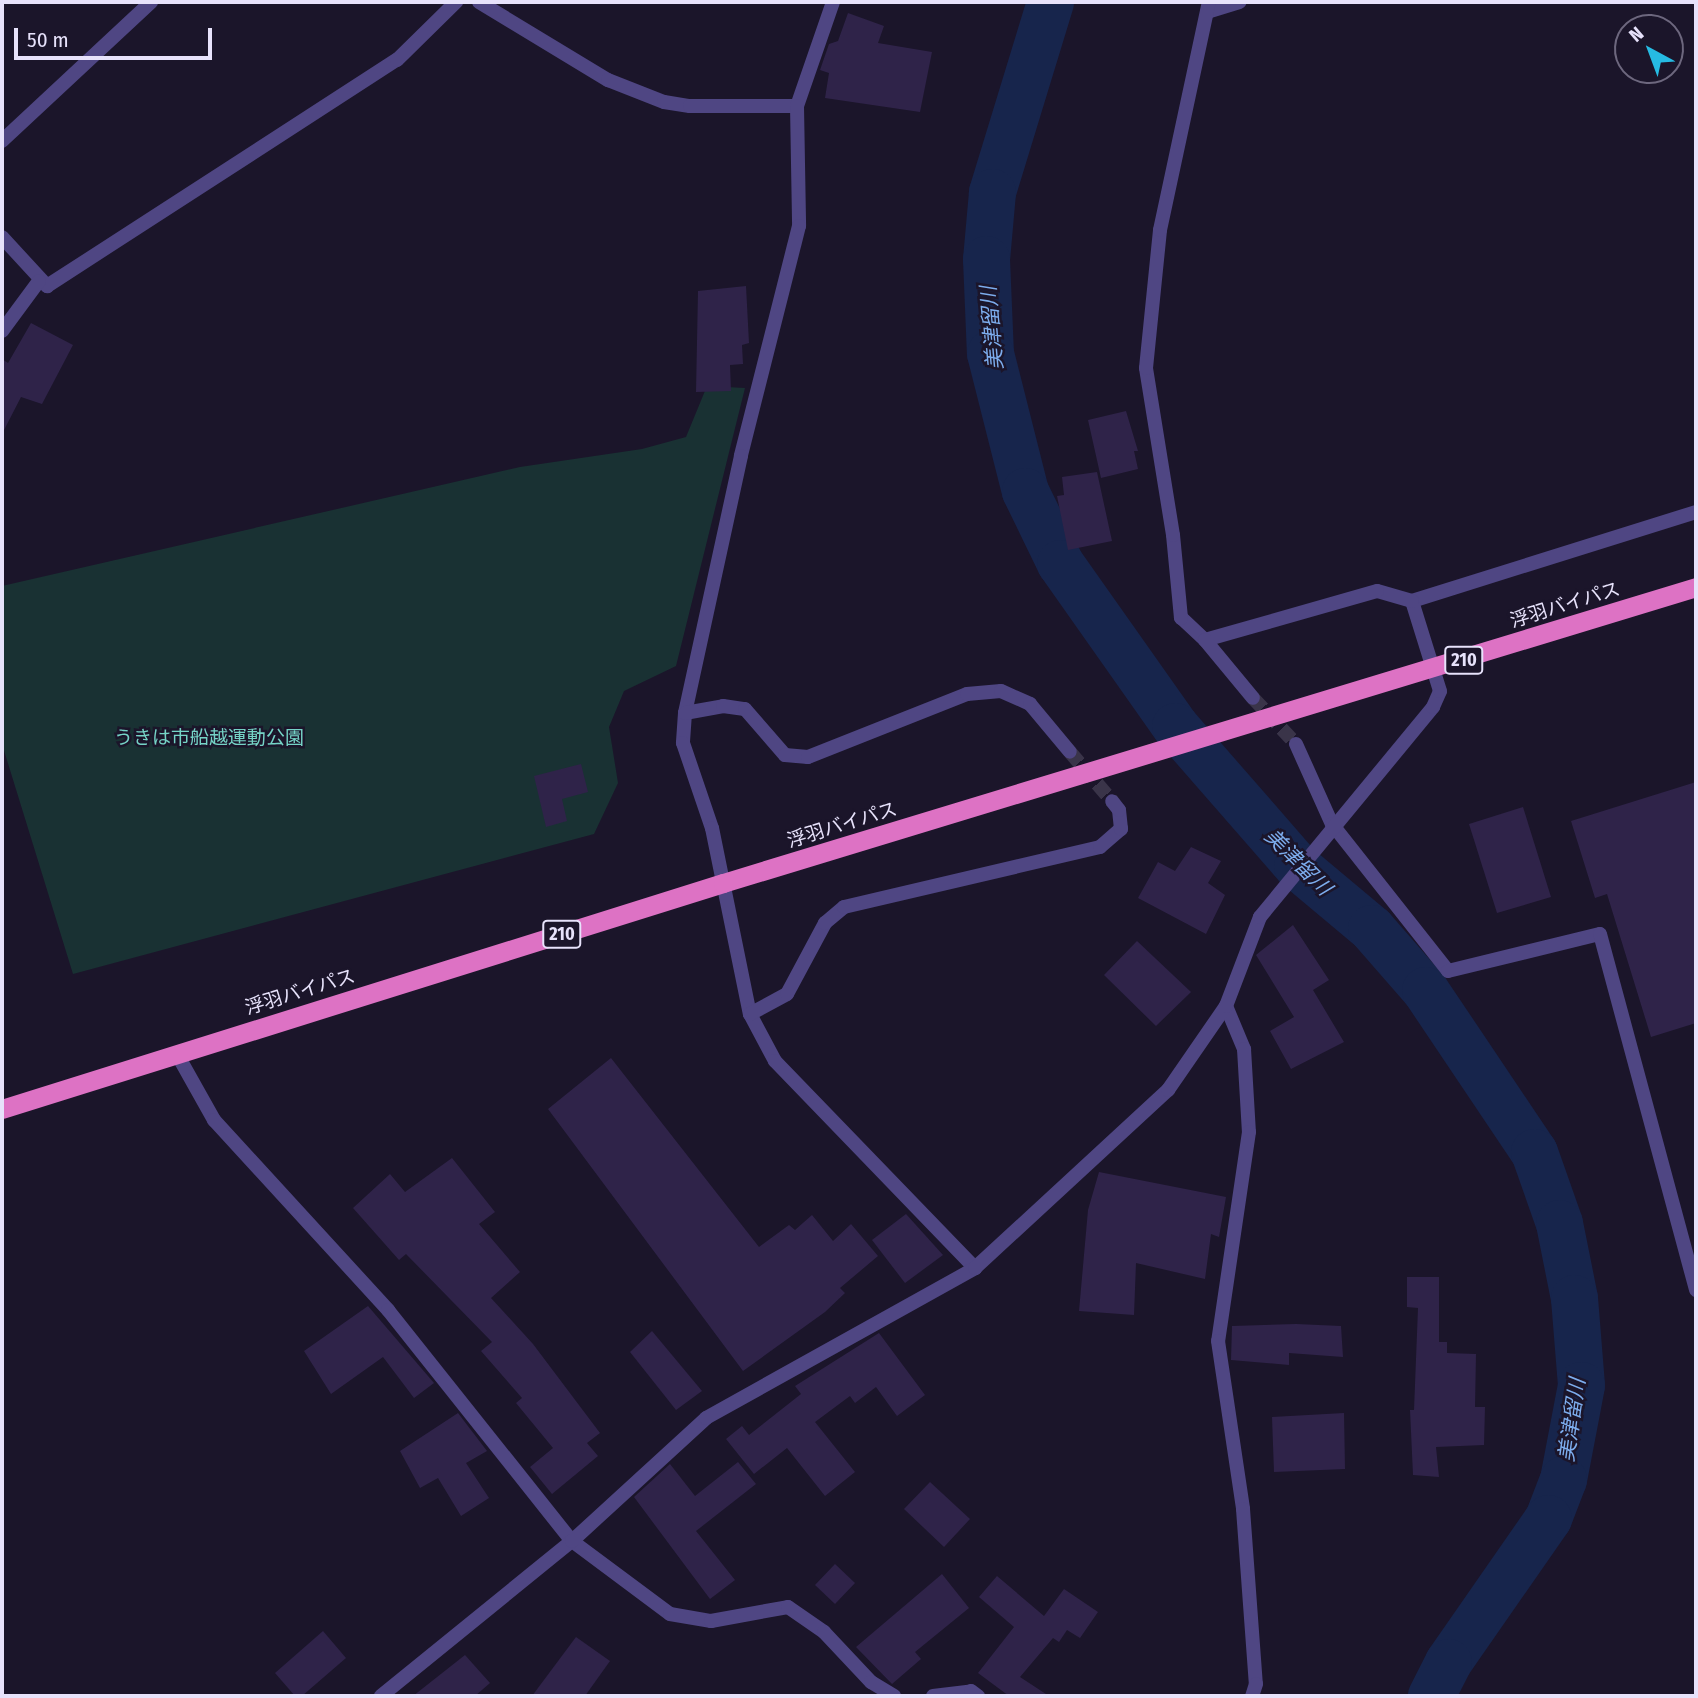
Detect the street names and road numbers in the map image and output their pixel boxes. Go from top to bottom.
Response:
street label: 浮羽バイパス [1507,577,1623,633]
road number: 210 [1443,646,1485,674]
street label: 浮羽バイパス [784,797,900,853]
road number: 210 [541,919,583,948]
street label: 浮羽バイパス [242,964,358,1020]

